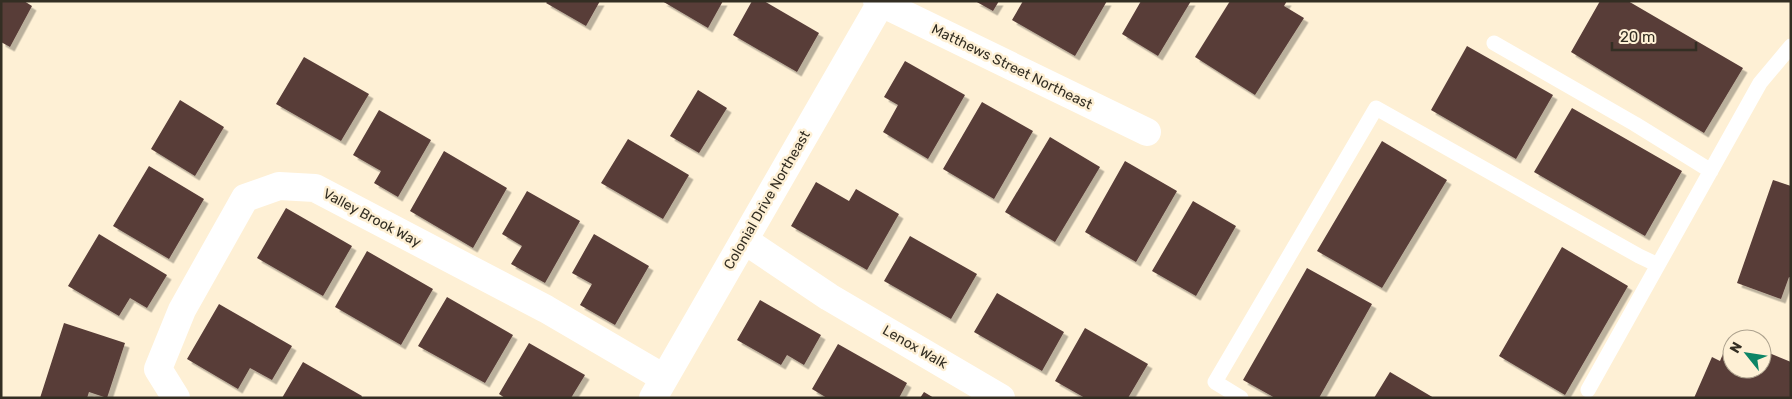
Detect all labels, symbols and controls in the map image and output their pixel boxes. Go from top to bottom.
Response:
scale bar [1612,20,1696,52]
street label: Matthews Street Northeast [929,21,1096,114]
text: 20 m [1620,28,1655,46]
street label: Colonial Drive Northeast [720,127,814,272]
street label: Valley Brook Way [320,185,424,251]
street label: Lenox Walk [880,322,951,373]
north arrow [1722,329,1772,379]
text: N [1726,339,1746,356]

